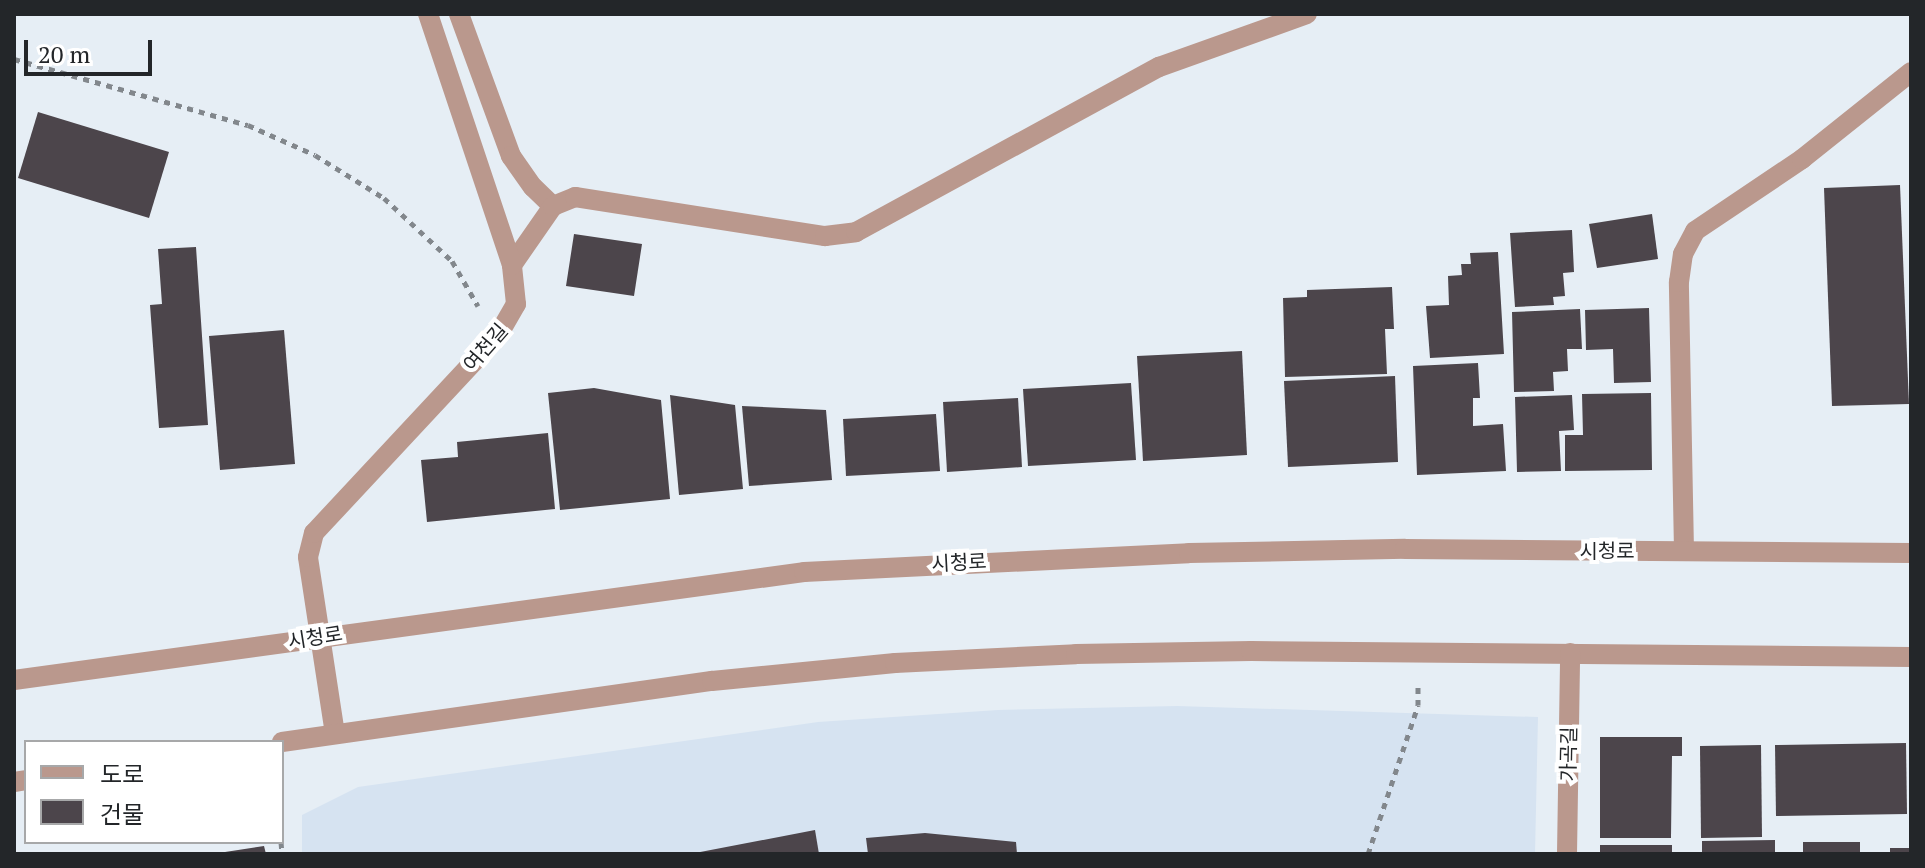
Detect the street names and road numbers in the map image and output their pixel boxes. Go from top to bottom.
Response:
street label: 여천길 [458,318,512,376]
street label: 시청로 [1579,538,1635,562]
street label: 시청로 [931,549,987,575]
street label: 시청로 [286,621,344,653]
street label: 가곡길 [1556,726,1580,782]

